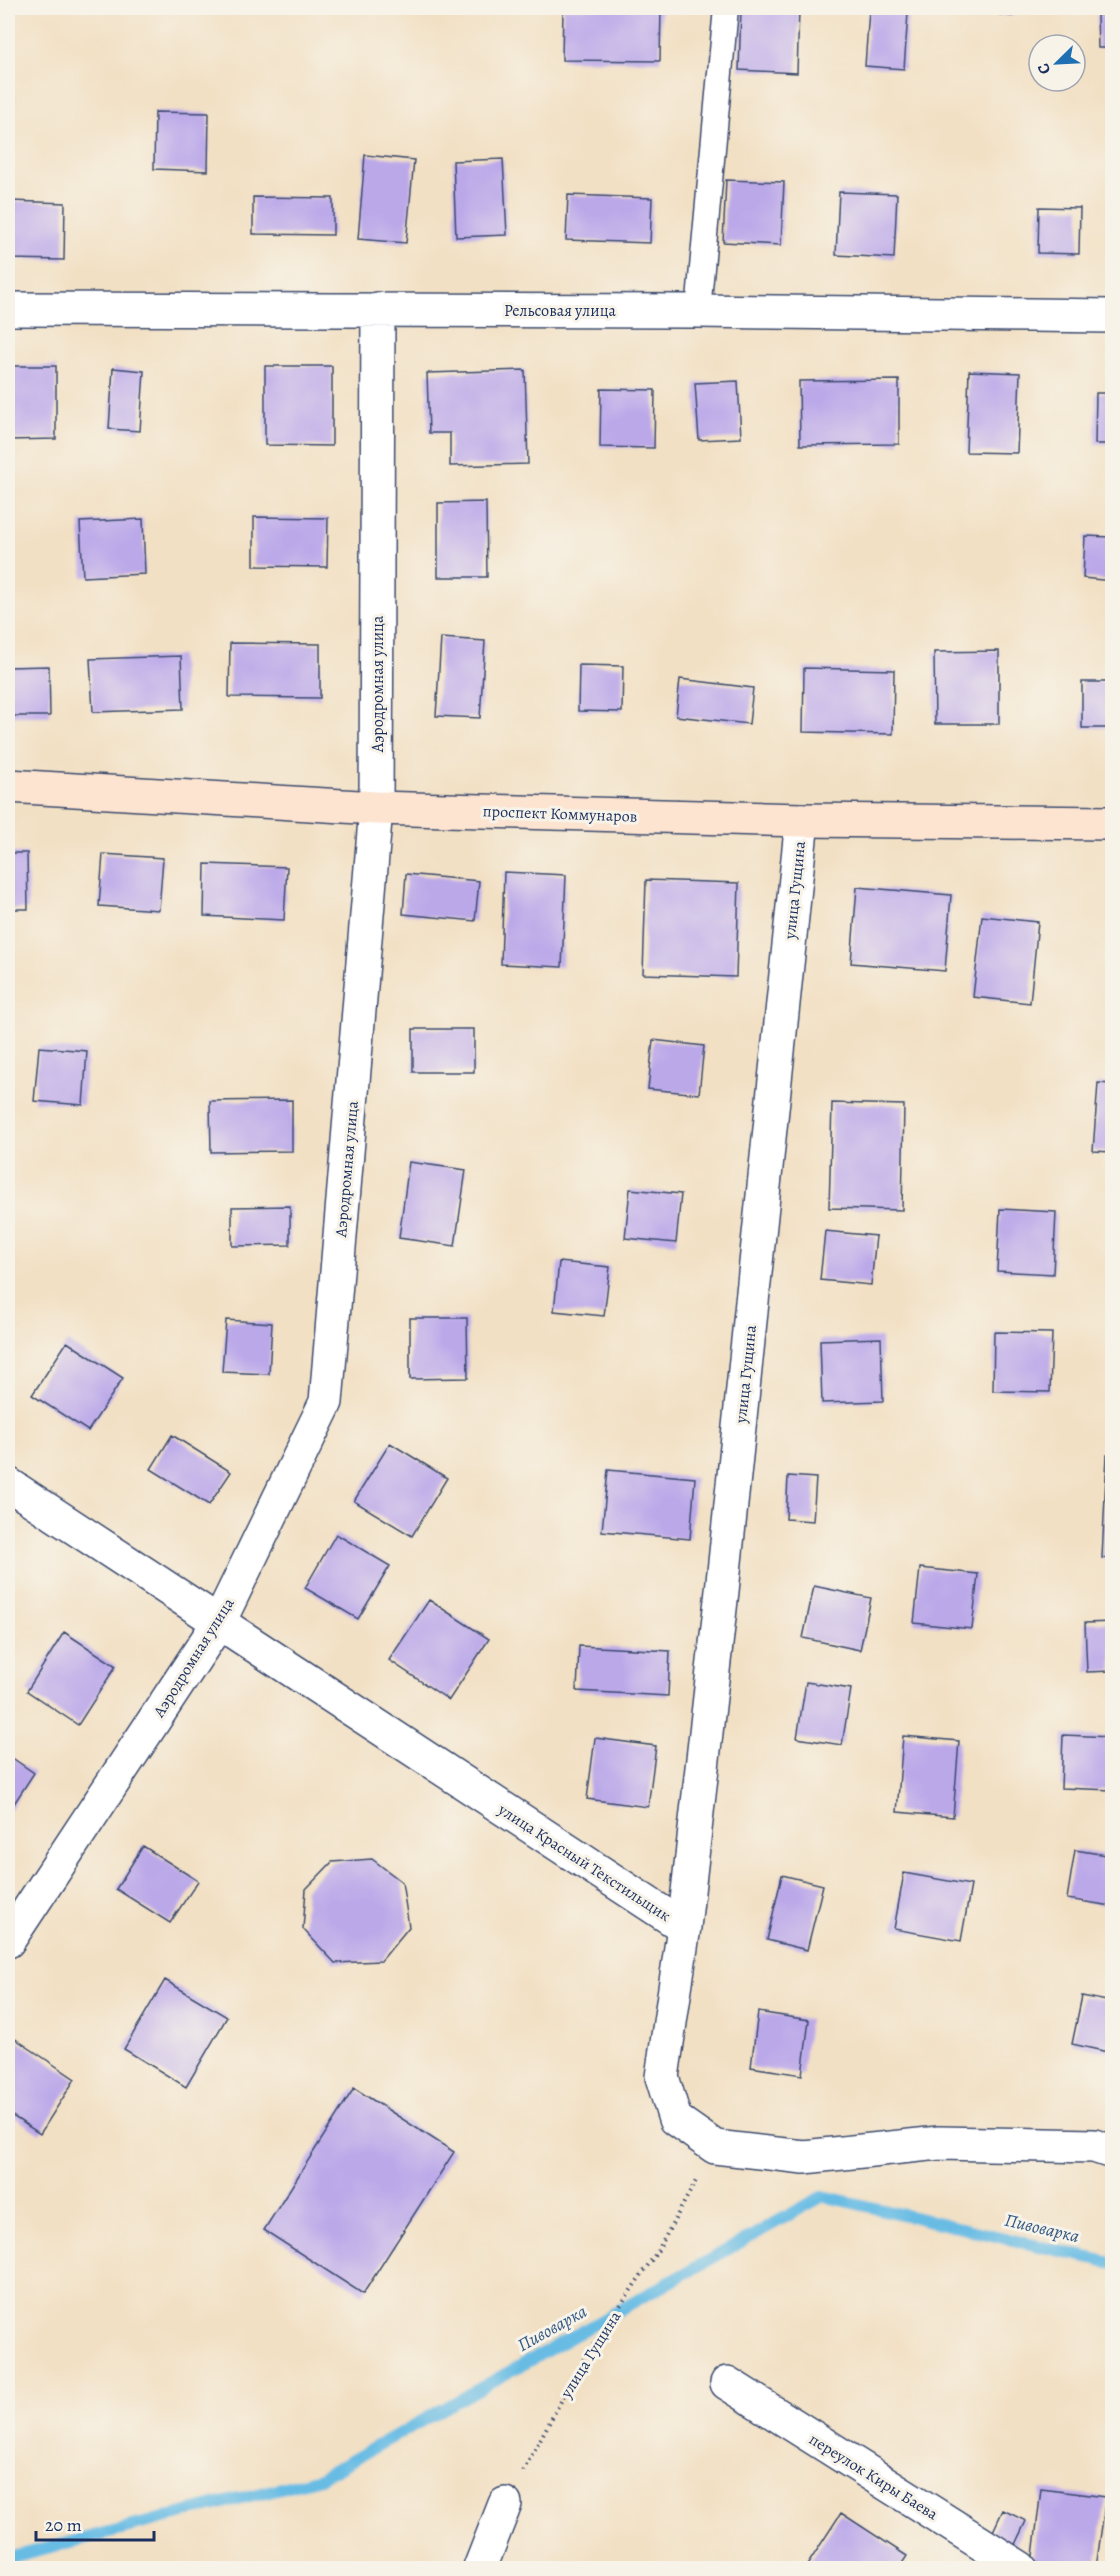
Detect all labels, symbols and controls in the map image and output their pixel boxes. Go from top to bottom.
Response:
north arrow [1027,33,1087,93]
text: С [1032,60,1056,78]
street label: Рельсовая улица [504,300,617,322]
street label: Аэродромная улица [367,615,389,753]
street label: проспект Коммунаров [482,800,638,828]
street label: улица Гущина [779,839,811,941]
street label: Аэродромная улица [330,1099,364,1239]
street label: улица Гущина [730,1323,762,1425]
street label: Аэродромная улица [148,1593,240,1722]
street label: улица Красный Текстильщик [493,1798,675,1927]
water label: Пивоварка [1002,2208,1082,2248]
water label: Пивоварка [513,2299,591,2357]
street label: улица Гущина [555,2306,627,2403]
street label: переулок Киры Баева [805,2428,943,2526]
scale bar [36,2504,154,2542]
text: 20 m [45,2513,82,2537]

